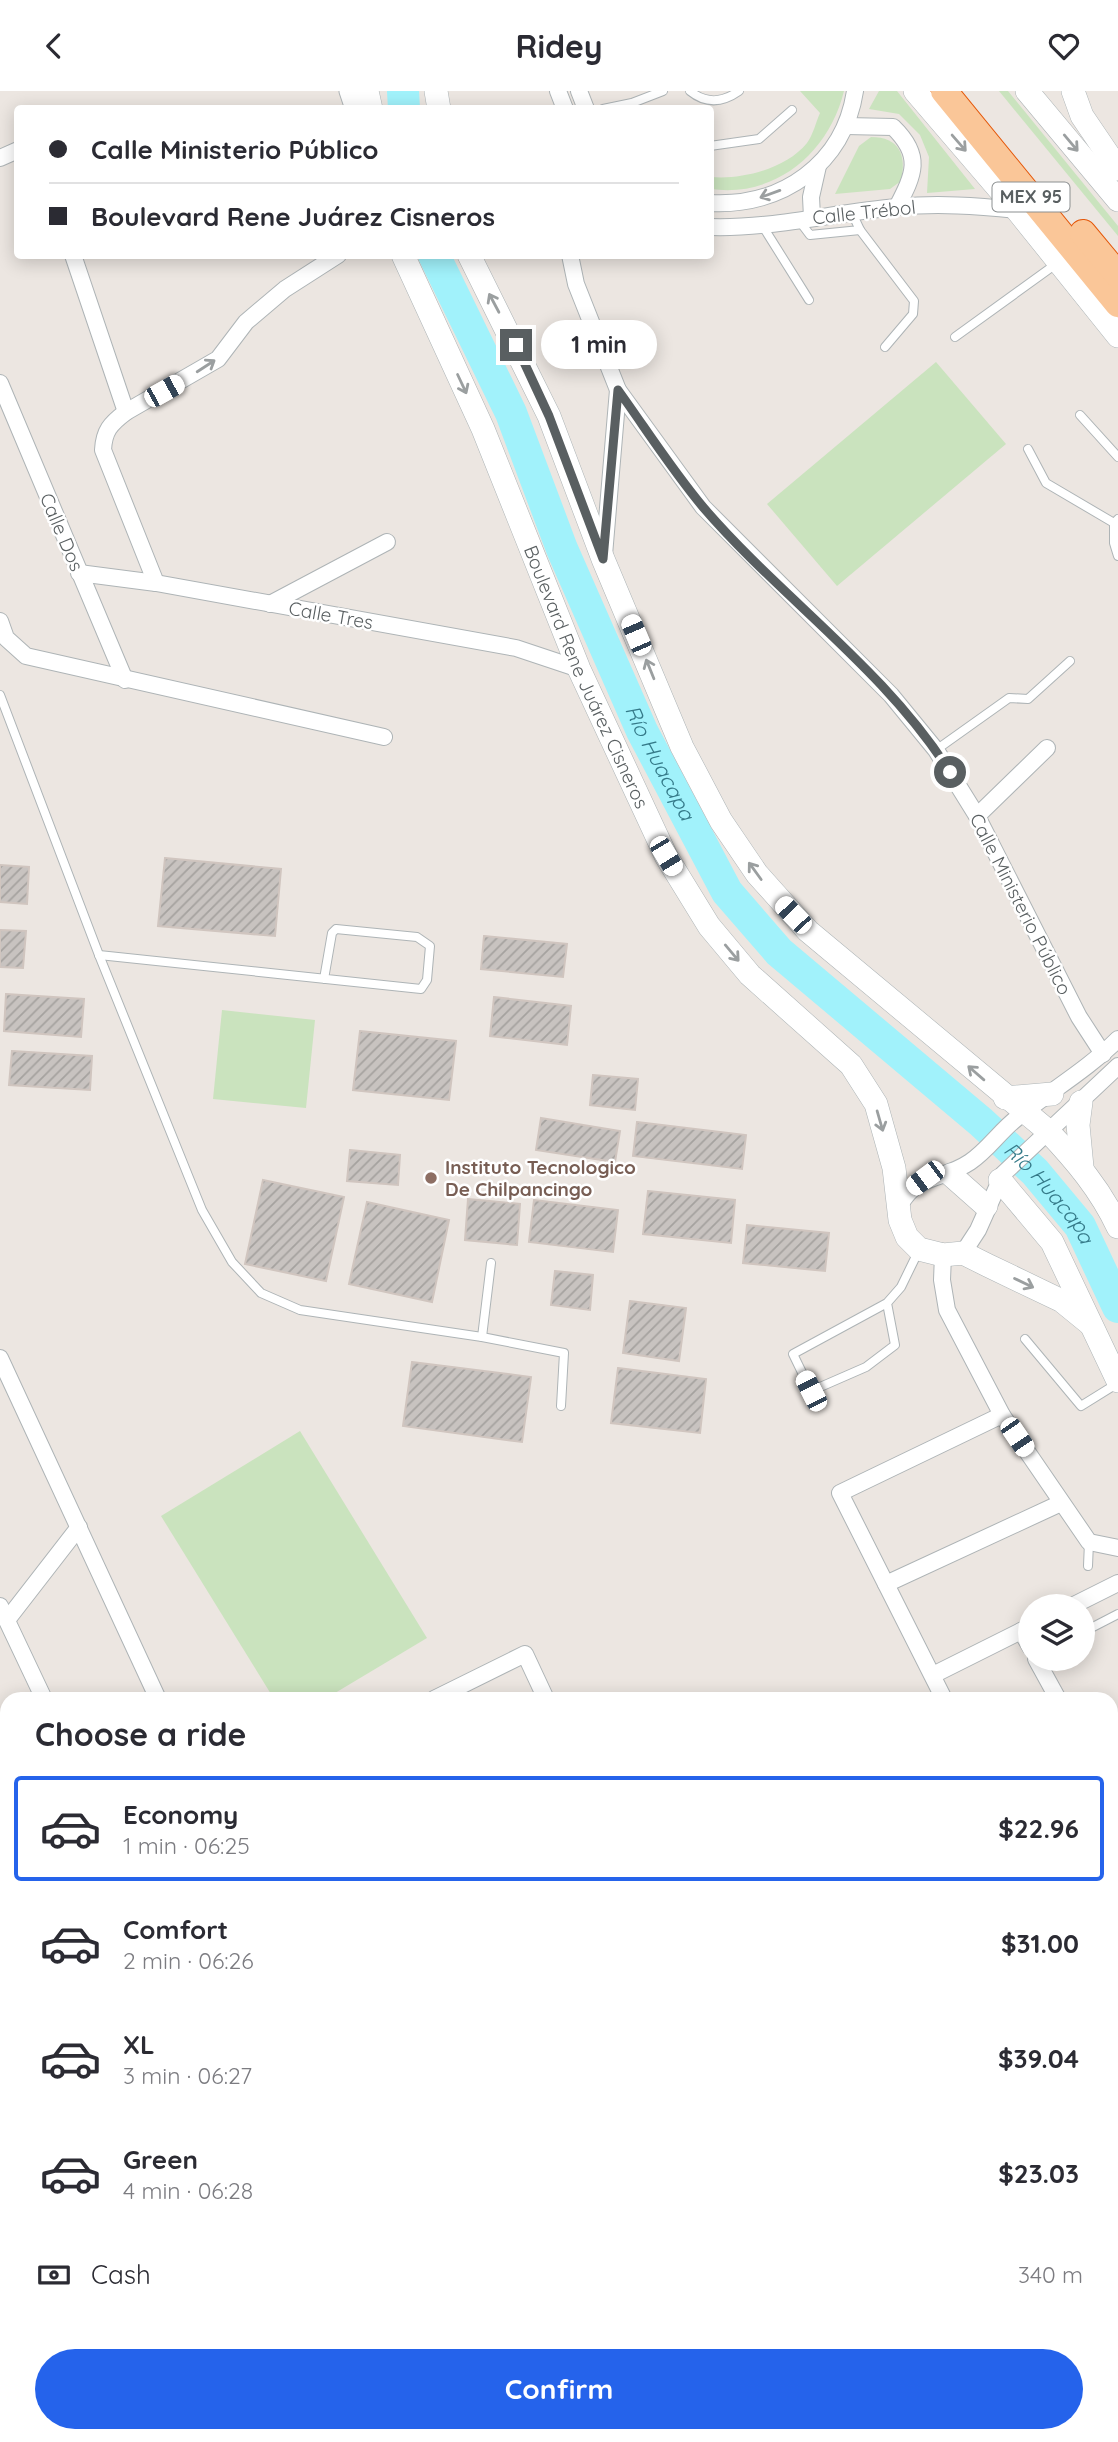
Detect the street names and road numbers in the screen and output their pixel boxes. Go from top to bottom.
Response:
road number: MEX 95 [992,183,1070,211]
street label: Calle Trébol [811,195,917,229]
street label: Calle Dos [35,489,89,575]
street label: Boulevard Rene Juárez Cisneros [519,542,654,812]
street label: Calle Tres [287,596,375,634]
street label: Calle Ministerio Público [965,809,1077,999]

